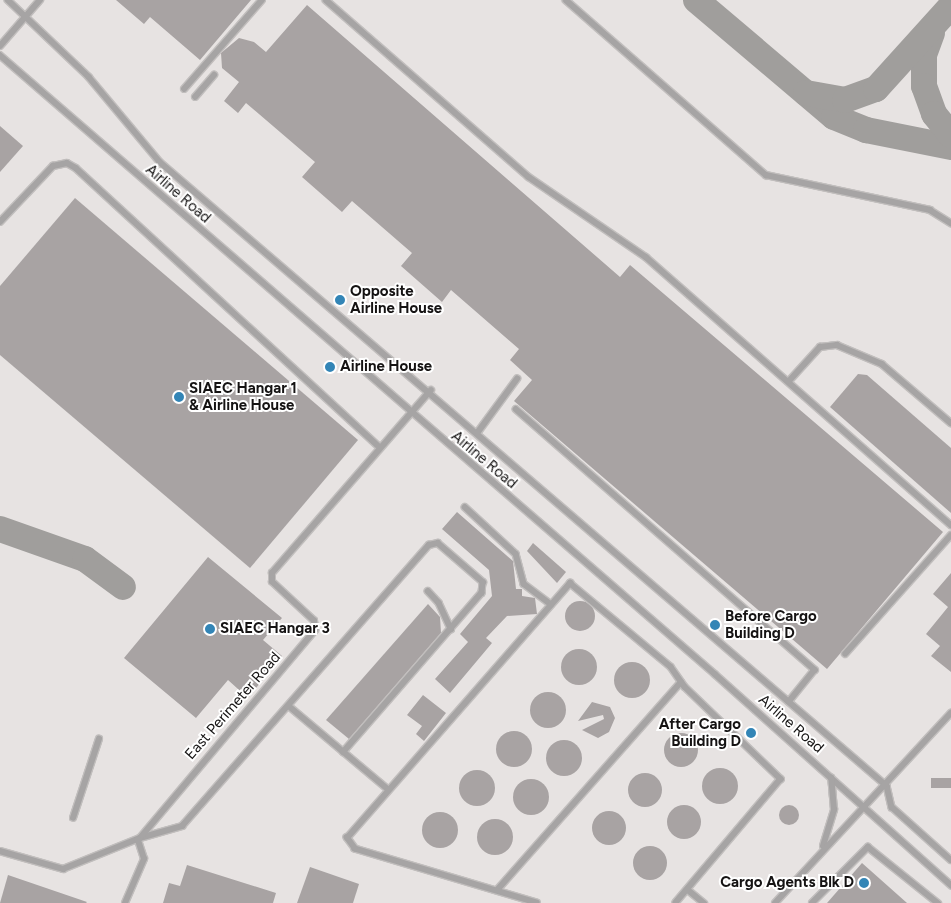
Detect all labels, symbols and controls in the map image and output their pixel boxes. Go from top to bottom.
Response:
street label: Airline Road [142,161,214,227]
place label: Opposite Airline House [350,282,442,317]
marker: Opposite Airline House [334,294,346,306]
place label: Airline House [340,358,432,376]
marker: Airline House [324,361,336,373]
place label: SIAEC Hangar 1 & Airline House [189,379,297,414]
marker: SIAEC Hangar 1 & Airline House [173,391,185,403]
street label: Airline Road [447,427,521,493]
place label: Before Cargo Building D [725,607,817,642]
marker: Before Cargo Building D [709,619,721,631]
place label: SIAEC Hangar 3 [220,620,330,638]
marker: SIAEC Hangar 3 [204,623,216,635]
street label: East Perimeter Road [182,649,284,763]
street label: Airline Road [755,691,827,757]
place label: After Cargo Building D [659,715,741,750]
marker: After Cargo Building D [745,727,757,739]
place label: Cargo Agents Blk D [720,874,854,892]
marker: Cargo Agents Blk D [858,877,870,889]

